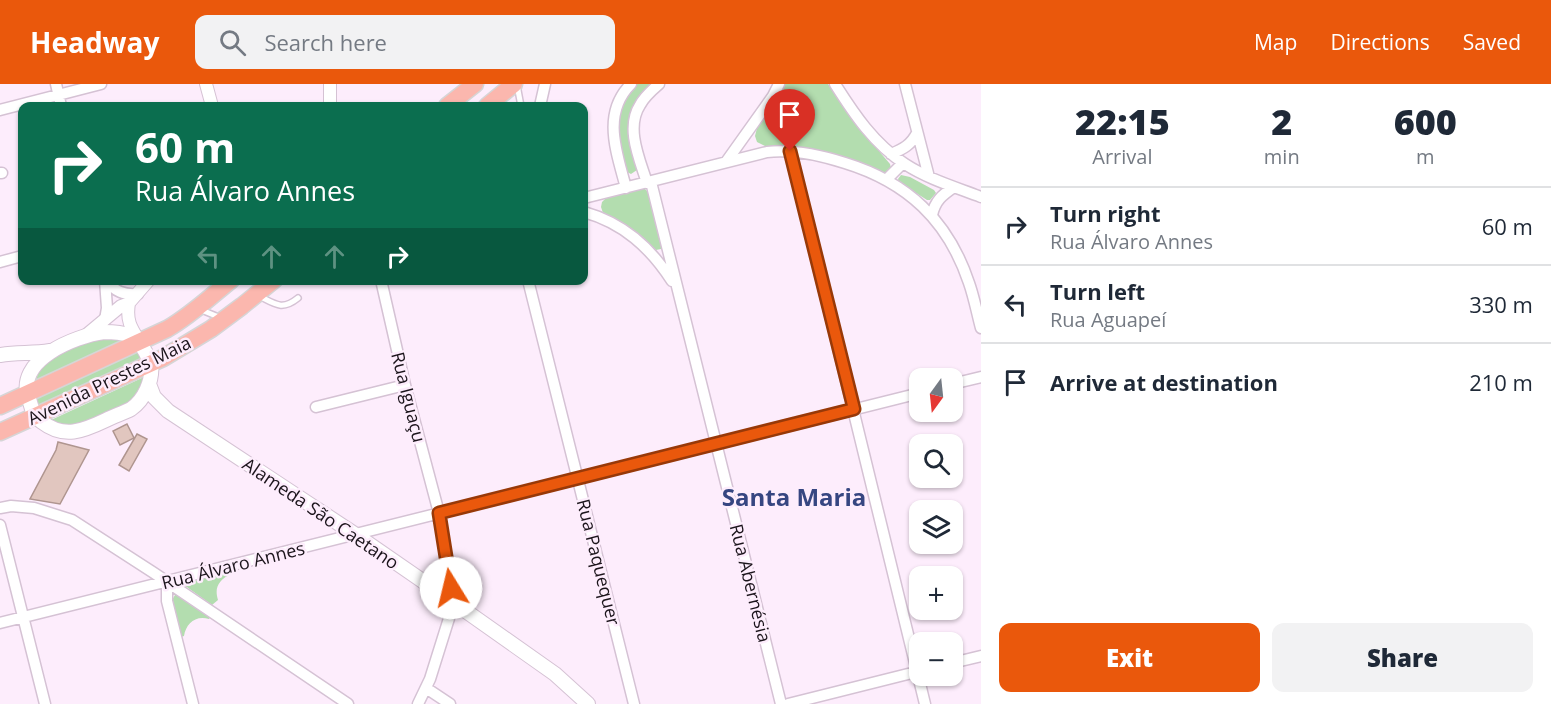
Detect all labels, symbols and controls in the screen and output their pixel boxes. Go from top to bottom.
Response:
search box [195,15,615,69]
text: Headway [30,23,159,61]
icon: search [216,26,249,59]
text: Search here [264,27,387,57]
text: Map [1254,28,1297,56]
text: Directions [1330,28,1430,56]
text: Saved [1463,28,1521,56]
pin [764,89,815,151]
text: 22:15 [1075,97,1170,146]
text: 2 [1271,97,1292,146]
text: 600 [1394,97,1457,146]
icon: arrive [773,98,806,131]
text: 60 m [135,118,235,175]
icon: right [36,126,114,204]
text: Arrival [1092,143,1153,170]
text: min [1264,143,1300,170]
text: m [1416,143,1435,170]
text: Rua Álvaro Annes [135,172,355,209]
text: Turn right [1050,198,1161,228]
icon: right [999,210,1032,243]
text: 60 m [1482,211,1533,241]
text: Rua Álvaro Annes [1050,228,1213,255]
icon: left [192,240,225,273]
icon: ahead [255,240,288,273]
icon: ahead [318,240,351,273]
icon: right [381,240,414,273]
text: Turn left [1050,276,1145,306]
icon: left [999,288,1032,321]
text: 330 m [1469,289,1533,319]
text: Rua Aguapeí [1050,306,1166,333]
street label: Avenida Prestes Maia [23,330,195,430]
street label: Rua Iguaçu [386,349,432,445]
icon: arrive [999,366,1032,399]
text: Arrive at destination [1050,367,1278,397]
text: 210 m [1469,367,1533,397]
north arrow [909,368,963,422]
map controls [909,368,963,686]
button: search [909,434,963,488]
street label: Alameda São Caetano [238,452,404,574]
district label: Santa Maria [722,480,866,513]
street label: Rua Paquequer [572,496,626,628]
button: layers [909,500,963,554]
street label: Rua Abernésia [725,521,777,645]
street label: Rua Álvaro Annes [159,536,307,594]
position arrow [419,556,483,620]
button: + [909,566,963,620]
button: Exit [999,623,1260,692]
button: Share [1272,623,1533,692]
button: − [909,632,963,686]

